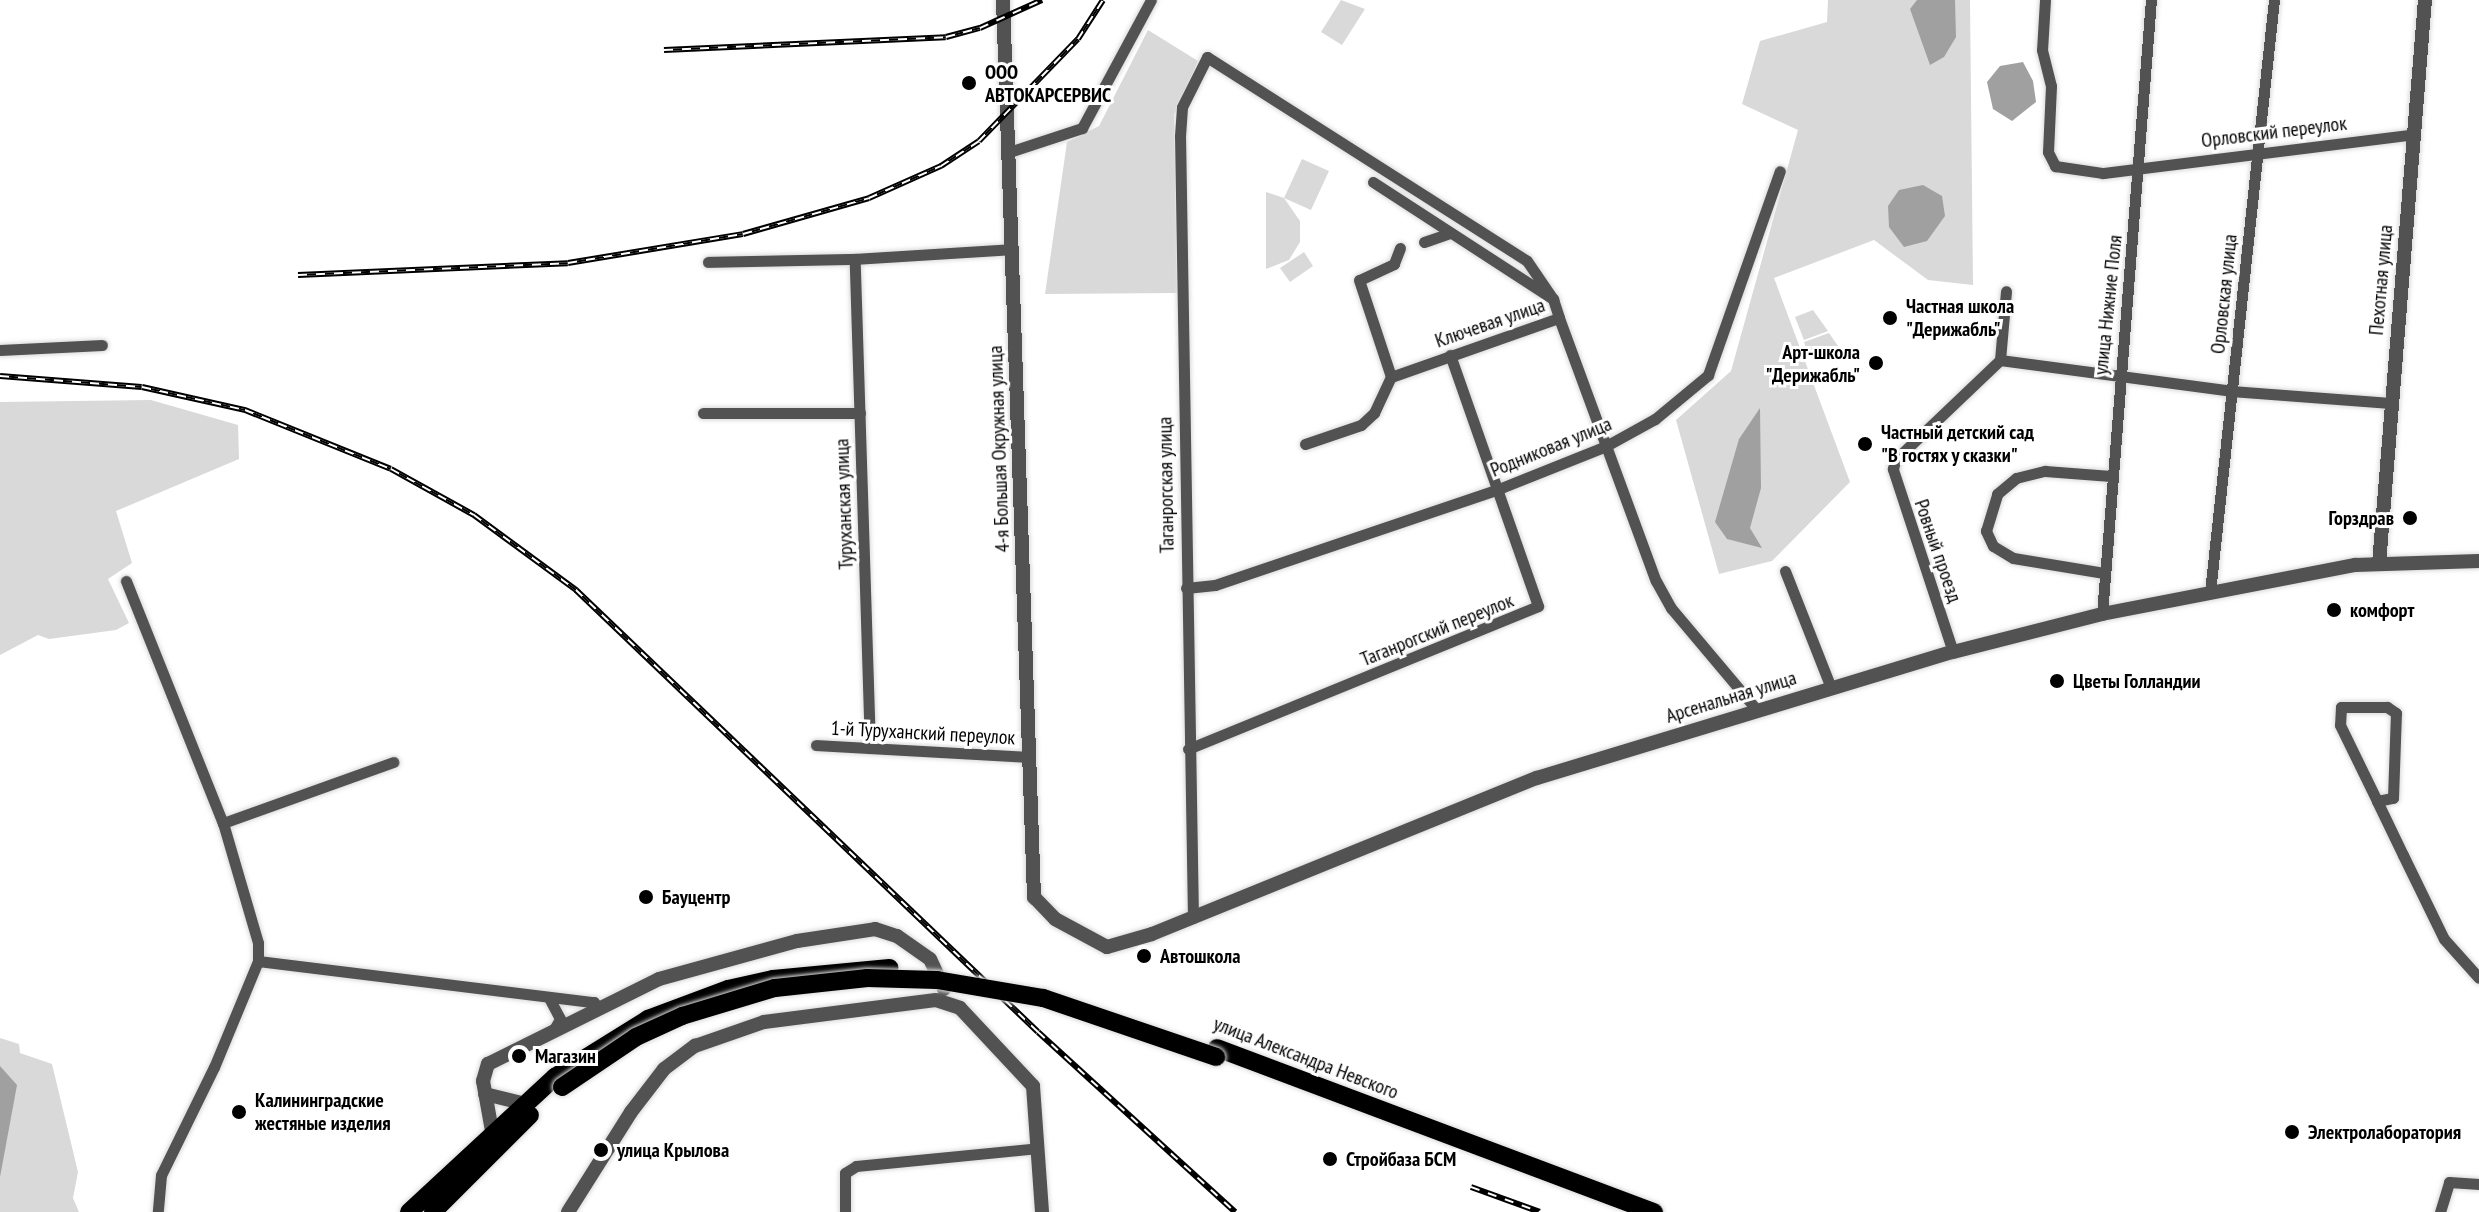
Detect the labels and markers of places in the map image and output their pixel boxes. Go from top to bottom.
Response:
place label: ООО АВТОКАРСЕРВИС [985,60,1111,107]
marker: ООО АВТОКАРСЕРВИС [960,74,978,92]
place label: Частная школа "Дерижабль" [1906,294,2014,341]
marker: Частная школа "Дерижабль" [1881,309,1899,327]
place label: Арт-школа "Дерижабль" [1765,340,1860,387]
marker: Арт-школа "Дерижабль" [1867,354,1885,372]
place label: Частный детский сад "В гостях у сказки" [1881,420,2034,467]
marker: Частный детский сад "В гостях у сказки" [1856,435,1874,453]
place label: Горздрав [2328,506,2394,530]
marker: Горздрав [2401,509,2419,527]
place label: комфорт [2350,598,2414,622]
marker: комфорт [2325,601,2343,619]
place label: Цветы Голландии [2073,669,2200,693]
marker: Цветы Голландии [2048,672,2066,690]
place label: Бауцентр [662,885,730,909]
marker: Бауцентр [637,888,655,906]
place label: Автошкола [1160,944,1240,968]
marker: Автошкола [1135,947,1153,965]
place label: Магазин [535,1044,596,1068]
marker: Магазин [510,1047,528,1065]
place label: Калининградские жестяные изделия [255,1088,391,1135]
marker: Калининградские жестяные изделия [230,1103,248,1121]
place label: Электролаборатория [2308,1120,2461,1144]
marker: Электролаборатория [2283,1123,2301,1141]
place label: улица Крылова [617,1138,729,1162]
marker: улица Крылова [592,1141,610,1159]
place label: Стройбаза БСМ [1346,1147,1456,1171]
marker: Стройбаза БСМ [1321,1150,1339,1168]

